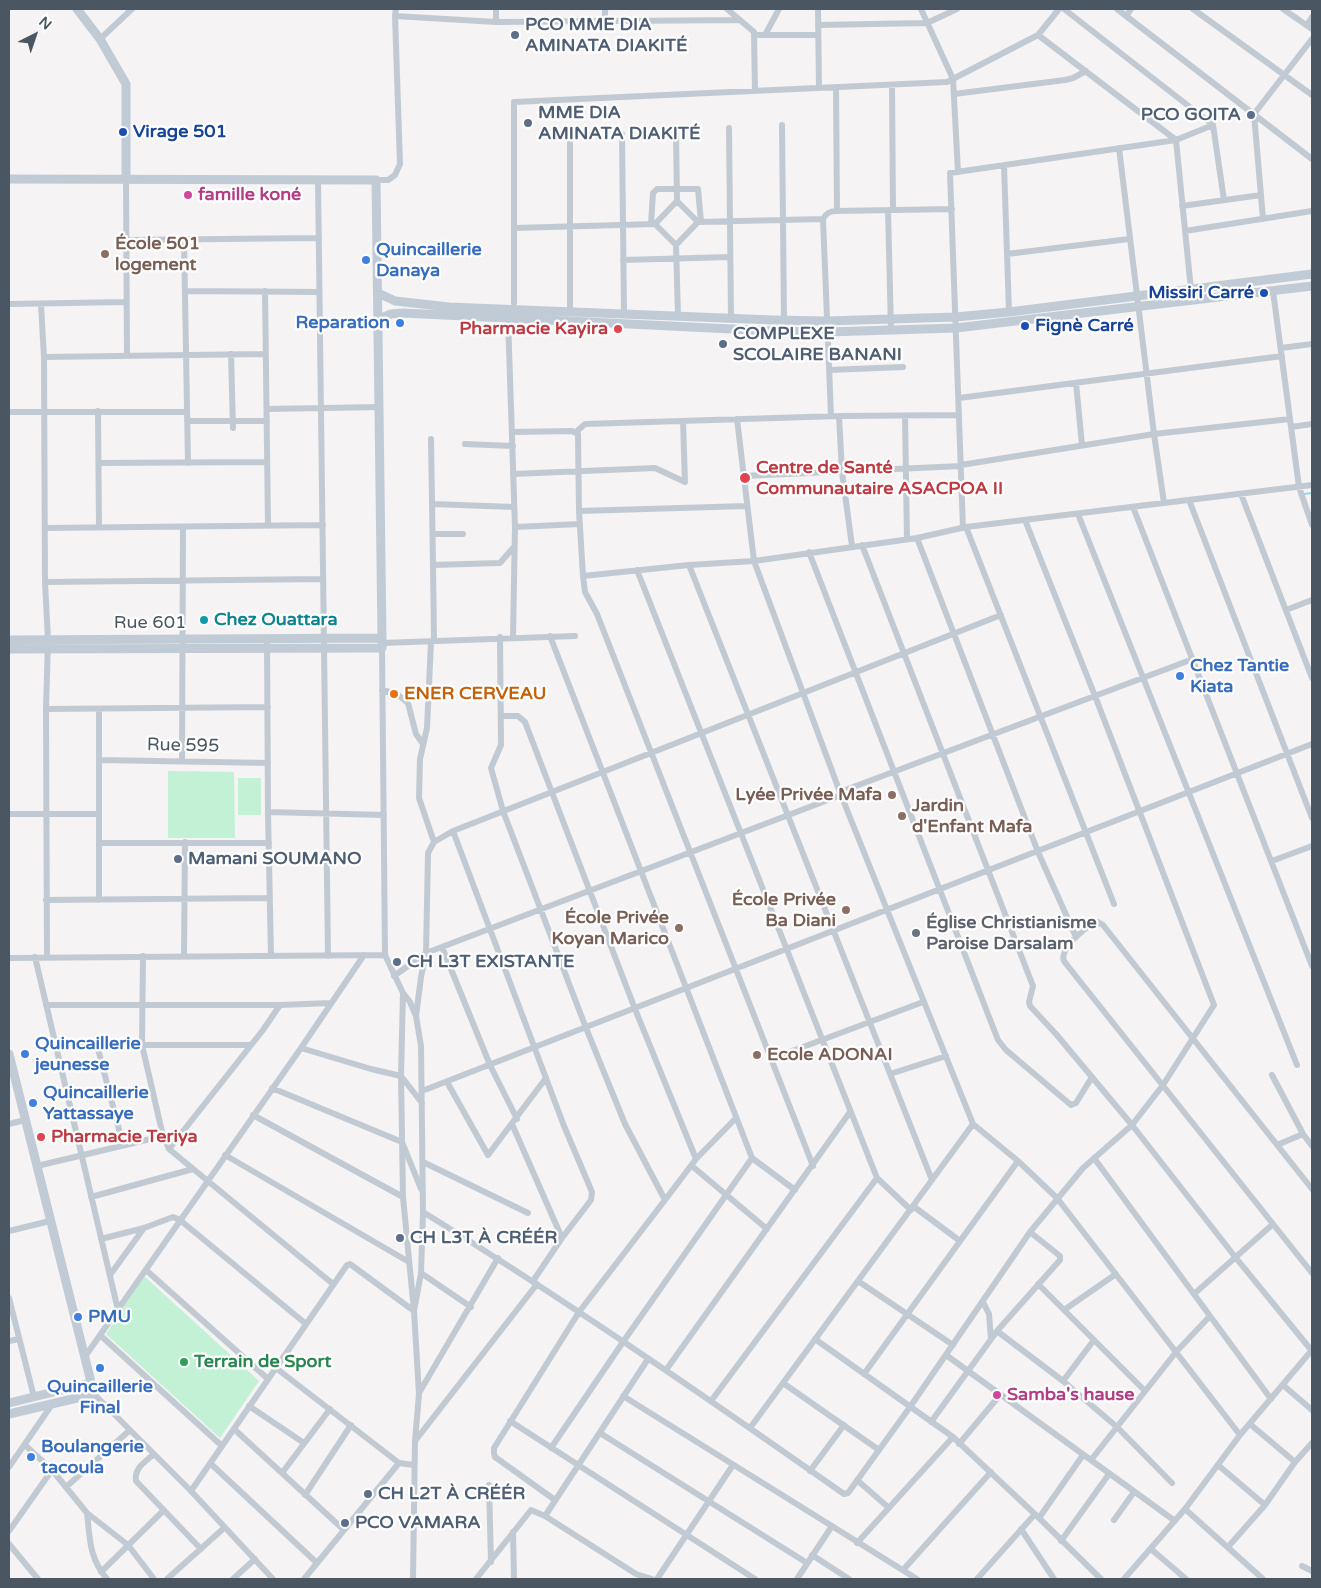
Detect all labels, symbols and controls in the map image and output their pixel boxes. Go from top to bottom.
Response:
north arrow [10,10,60,60]
text: N [35,13,55,33]
place label: PCO MME DIA AMINATA DIAKITÉ [525,14,687,56]
marker: PCO MME DIA AMINATA DIAKITÉ [509,29,521,41]
place label: MME DIA AMINATA DIAKITÉ [538,102,700,144]
place label: PCO GOITA [1141,104,1241,126]
marker: PCO GOITA [1245,109,1257,121]
marker: MME DIA AMINATA DIAKITÉ [522,117,534,129]
place label: Virage 501 [133,121,227,143]
marker: Virage 501 [117,126,129,138]
place label: famille koné [198,184,301,206]
marker: famille koné [182,189,194,201]
place label: École 501 logement [115,233,200,276]
place label: Quincaillerie Danaya [376,239,482,282]
marker: École 501 logement [99,248,111,260]
marker: Quincaillerie Danaya [360,254,372,266]
place label: Missiri Carré [1148,282,1254,304]
marker: Missiri Carré [1258,287,1270,299]
place label: Reparation [295,312,390,334]
place label: Fignè Carré [1035,315,1134,337]
marker: Reparation [394,317,406,329]
place label: Pharmacie Kayira [459,318,608,340]
marker: Fignè Carré [1019,320,1031,332]
marker: Pharmacie Kayira [612,323,624,335]
place label: COMPLEXE SCOLAIRE BANANI [733,323,902,366]
marker: COMPLEXE SCOLAIRE BANANI [717,338,729,350]
place label: Centre de Santé Communautaire ASACPOA II [756,457,1003,499]
marker: Centre de Santé Communautaire ASACPOA II [738,471,752,485]
place label: Chez Ouattara [214,609,338,631]
street label: Rue 601 [114,612,186,634]
marker: Chez Ouattara [198,614,210,626]
place label: Chez Tantie Kiata [1190,655,1289,698]
marker: Chez Tantie Kiata [1174,670,1186,682]
place label: ENER CERVEAU [404,683,546,705]
marker: ENER CERVEAU [388,688,400,700]
street label: Rue 595 [147,735,219,757]
place label: Lyée Privée Mafa [735,784,882,806]
marker: Lyée Privée Mafa [886,789,898,801]
place label: Jardin d'Enfant Mafa [912,795,1032,838]
marker: Jardin d'Enfant Mafa [896,810,908,822]
place label: Mamani SOUMANO [188,848,362,870]
marker: Mamani SOUMANO [172,853,184,865]
place label: École Privée Ba Diani [732,889,836,932]
marker: École Privée Ba Diani [840,904,852,916]
place label: École Privée Koyan Marico [551,907,669,950]
place label: Église Christianisme Paroise Darsalam [926,912,1097,954]
marker: École Privée Koyan Marico [673,922,685,934]
marker: Église Christianisme Paroise Darsalam [910,927,922,939]
place label: CH L3T EXISTANTE [407,951,574,973]
marker: CH L3T EXISTANTE [391,956,403,968]
place label: Quincaillerie jeunesse [35,1033,141,1076]
place label: Ecole ADONAI [767,1044,893,1066]
marker: Quincaillerie jeunesse [19,1048,31,1060]
marker: Ecole ADONAI [751,1049,763,1061]
place label: Quincaillerie Yattassaye [43,1082,149,1124]
marker: Quincaillerie Yattassaye [27,1097,39,1109]
place label: Pharmacie Teriya [51,1126,198,1148]
marker: Pharmacie Teriya [35,1131,47,1143]
place label: CH L3T À CRÉÉR [410,1227,557,1249]
marker: CH L3T À CRÉÉR [394,1232,406,1244]
place label: PMU [88,1306,131,1328]
marker: PMU [72,1311,84,1323]
place label: Terrain de Sport [194,1351,331,1373]
marker: Terrain de Sport [178,1356,190,1368]
marker: Quincaillerie Final [94,1362,106,1374]
place label: Quincaillerie Final [47,1376,153,1418]
place label: Samba's hause [1007,1384,1134,1406]
marker: Samba's hause [991,1389,1003,1401]
place label: Boulangerie tacoula [41,1436,144,1478]
marker: Boulangerie tacoula [25,1451,37,1463]
place label: CH L2T À CRÉÉR [378,1483,525,1505]
marker: CH L2T À CRÉÉR [362,1488,374,1500]
place label: PCO VAMARA [355,1512,481,1534]
marker: PCO VAMARA [339,1517,351,1529]

